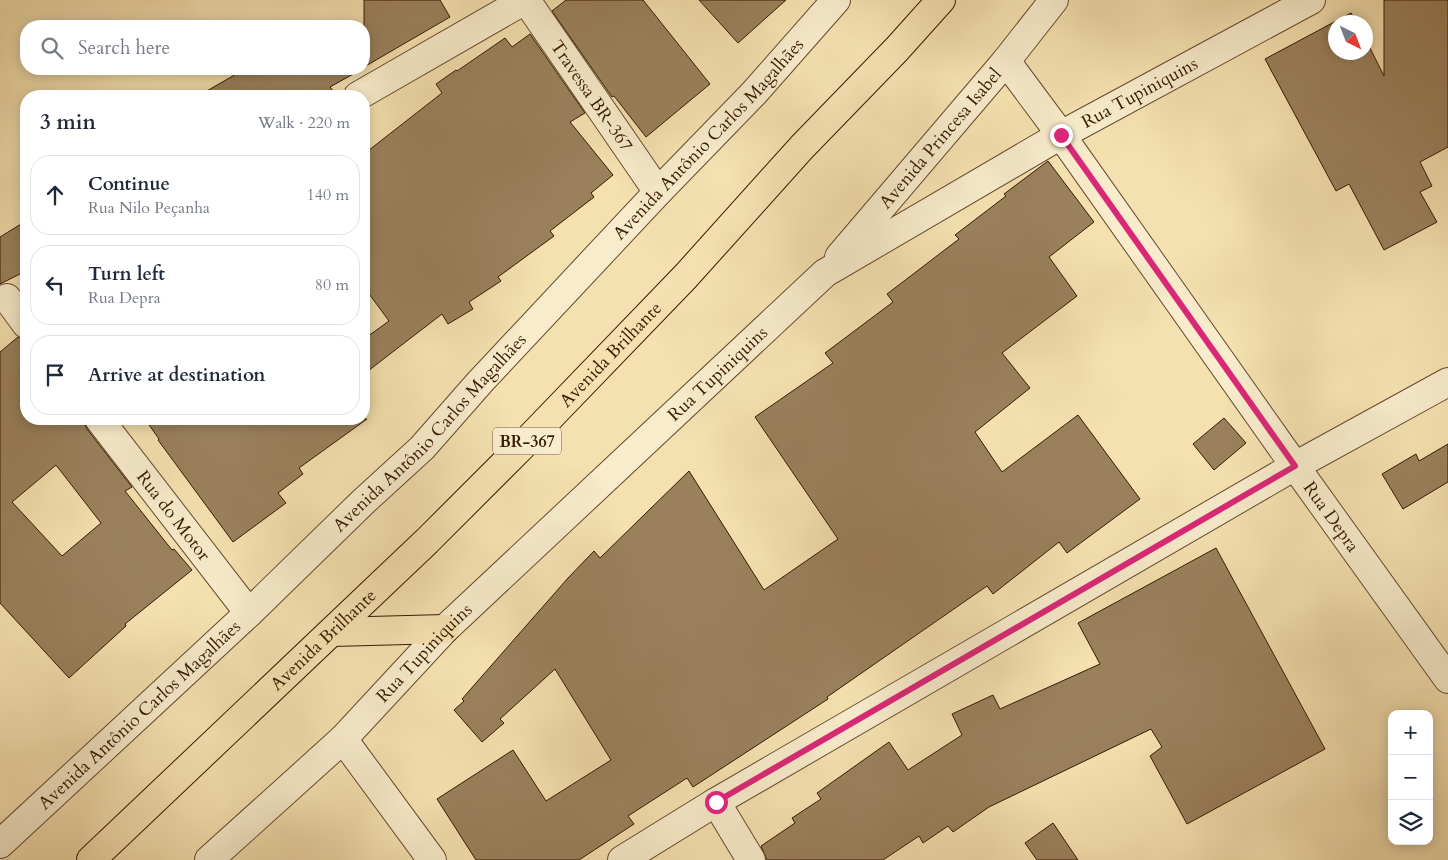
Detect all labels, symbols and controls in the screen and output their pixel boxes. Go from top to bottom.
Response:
north arrow [1328,15,1373,60]
search box [20,20,370,75]
street label: Avenida Antônio Carlos Magalhães [607,33,810,246]
icon: search [38,34,66,62]
text: Search here [78,35,170,61]
street label: Travessa BR-367 [544,35,638,157]
street label: Rua Tupiniquins [1077,51,1203,135]
street label: Avenida Princesa Isabel [873,63,1008,214]
text: 3 min [40,108,96,137]
text: Walk · 220 m [258,112,350,134]
route end [1050,124,1073,147]
text: Continue [88,171,170,197]
icon: ahead [41,181,69,209]
text: 140 m [307,184,349,206]
text: Rua Nilo Peçanha [88,197,210,219]
text: Turn left [88,261,165,287]
icon: left [41,271,69,299]
text: 80 m [315,274,349,296]
text: Rua Depra [88,287,161,309]
street label: Avenida Brilhante [554,296,668,413]
street label: Rua Tupiniquins [662,321,773,427]
street label: Avenida Antônio Carlos Magalhães [327,328,532,538]
icon: arrive [41,361,69,389]
text: Arrive at destination [88,362,265,388]
road number: BR-367 [493,428,561,454]
street label: Rua do Motor [130,466,216,566]
street label: Rua Depra [1297,477,1365,558]
street label: Avenida Brilhante [265,584,382,697]
street label: Rua Tupiniquins [371,598,478,708]
street label: Avenida Antônio Carlos Magalhães [33,615,247,816]
map controls [1388,710,1433,845]
button: + [1388,710,1433,755]
button: − [1388,755,1433,800]
route start [705,791,728,814]
button: layers [1388,800,1433,845]

